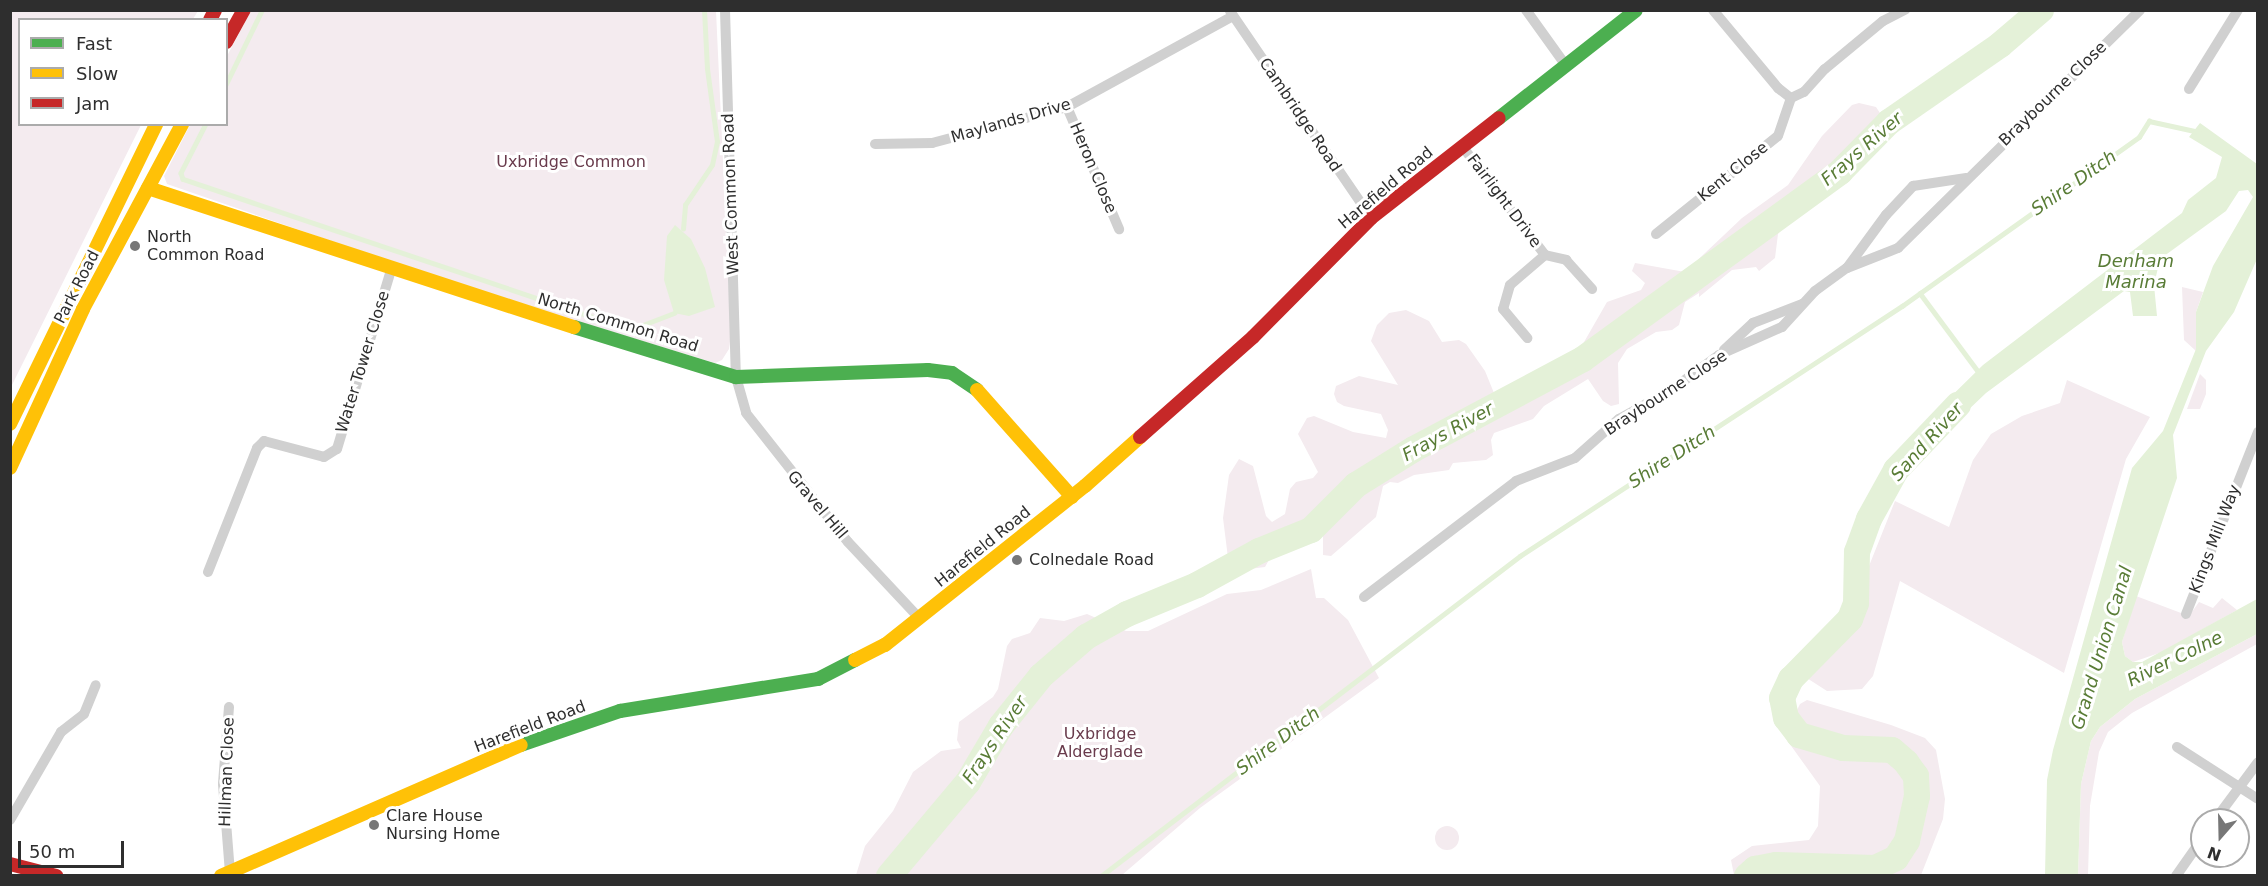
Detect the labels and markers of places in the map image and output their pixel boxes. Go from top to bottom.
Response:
place label: North Common Road [147,227,264,265]
marker: North Common Road [128,239,142,253]
place label: Colnedale Road [1029,550,1154,570]
marker: Colnedale Road [1010,553,1024,567]
place label: Clare House Nursing Home [386,806,500,844]
marker: Clare House Nursing Home [367,818,381,832]

